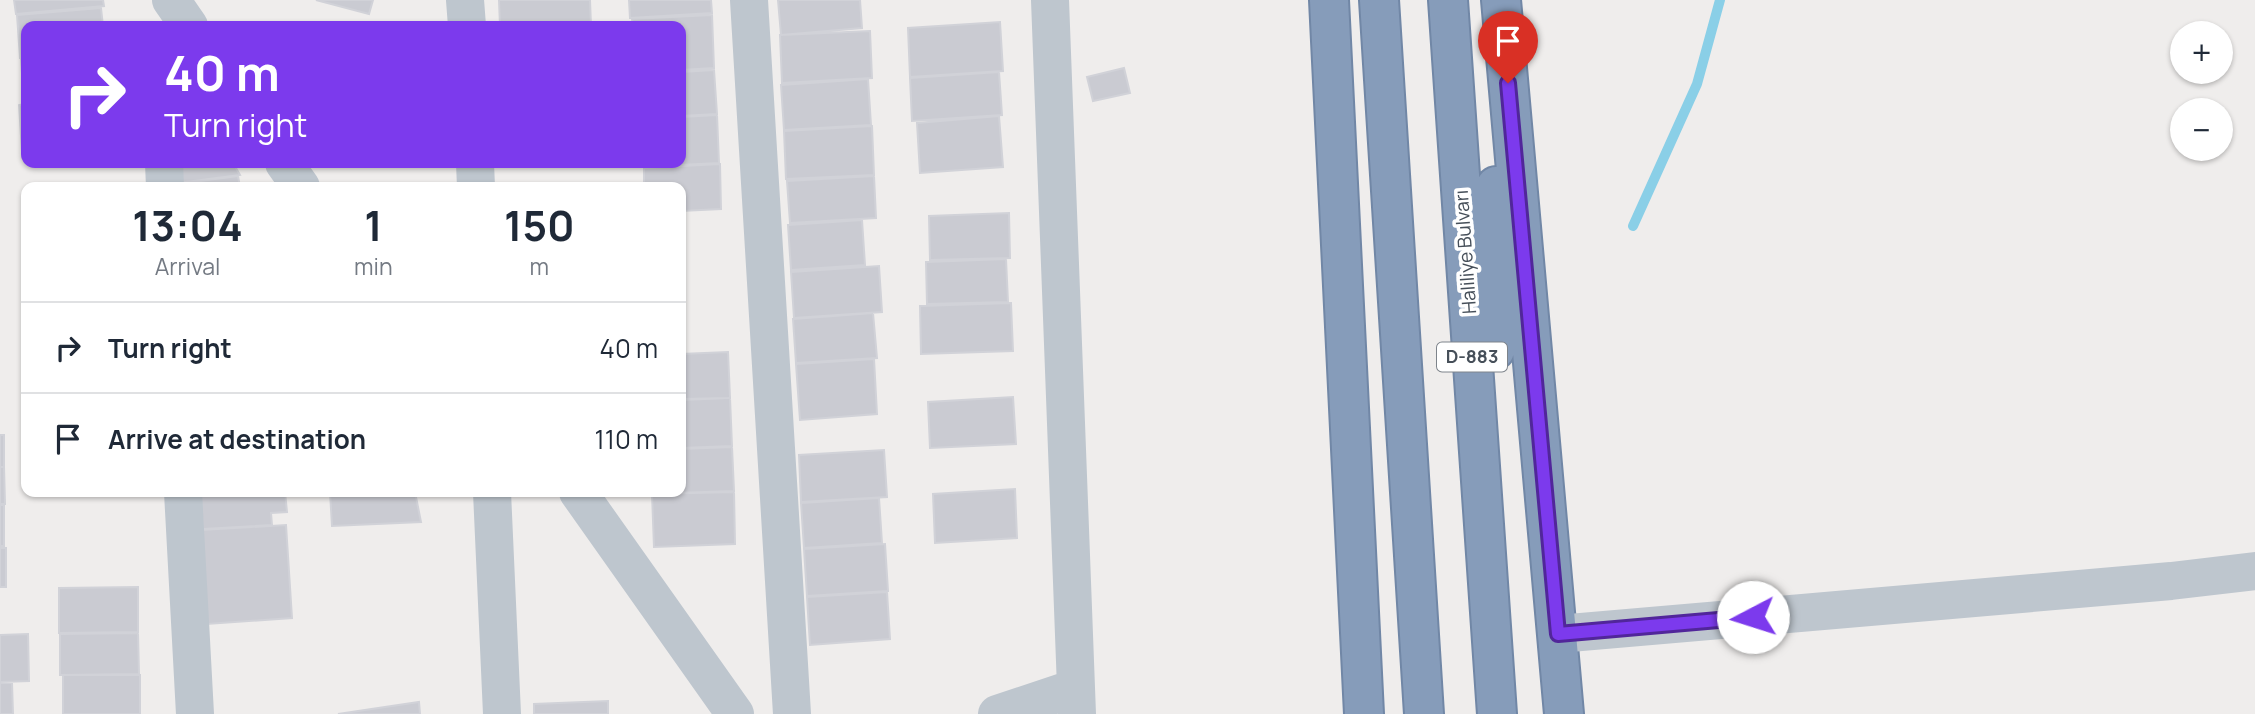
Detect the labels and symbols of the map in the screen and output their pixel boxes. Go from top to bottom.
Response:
pin [1478,11,1538,83]
street label: Haliliye Bulvarı [1448,189,1482,315]
road number: D-883 [1437,342,1507,372]
position arrow [1716,580,1790,654]

